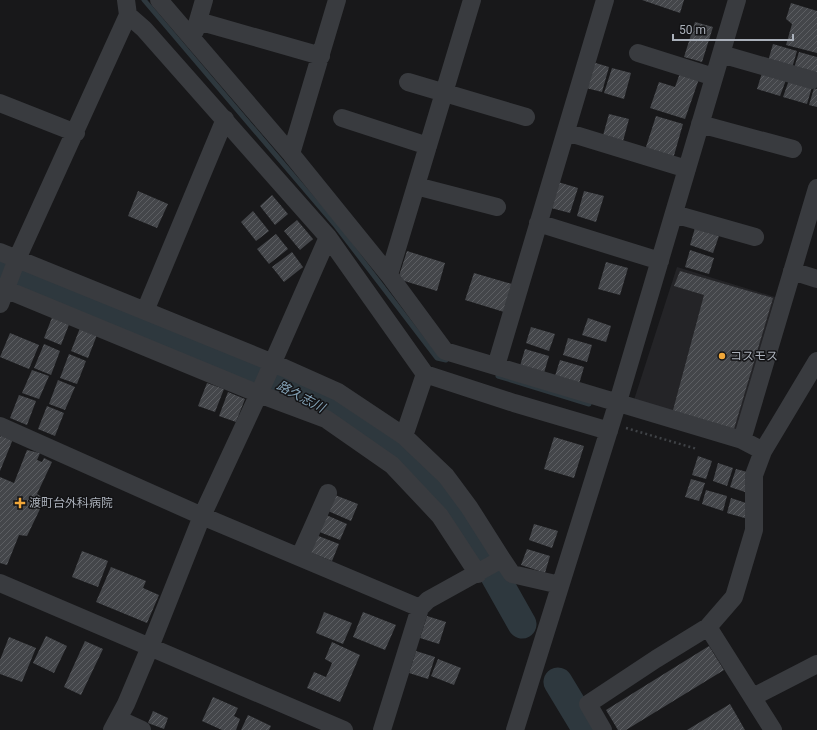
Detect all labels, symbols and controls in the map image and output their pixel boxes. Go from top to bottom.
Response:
scale bar [673,16,793,42]
text: 50 m [679,23,706,37]
place label: コスモス [730,349,778,363]
marker: コスモス [717,351,727,361]
water label: 路久志川 [274,378,329,416]
place label: 渡町台外科病院 [29,496,113,510]
marker: 渡町台外科病院 [14,497,26,509]

